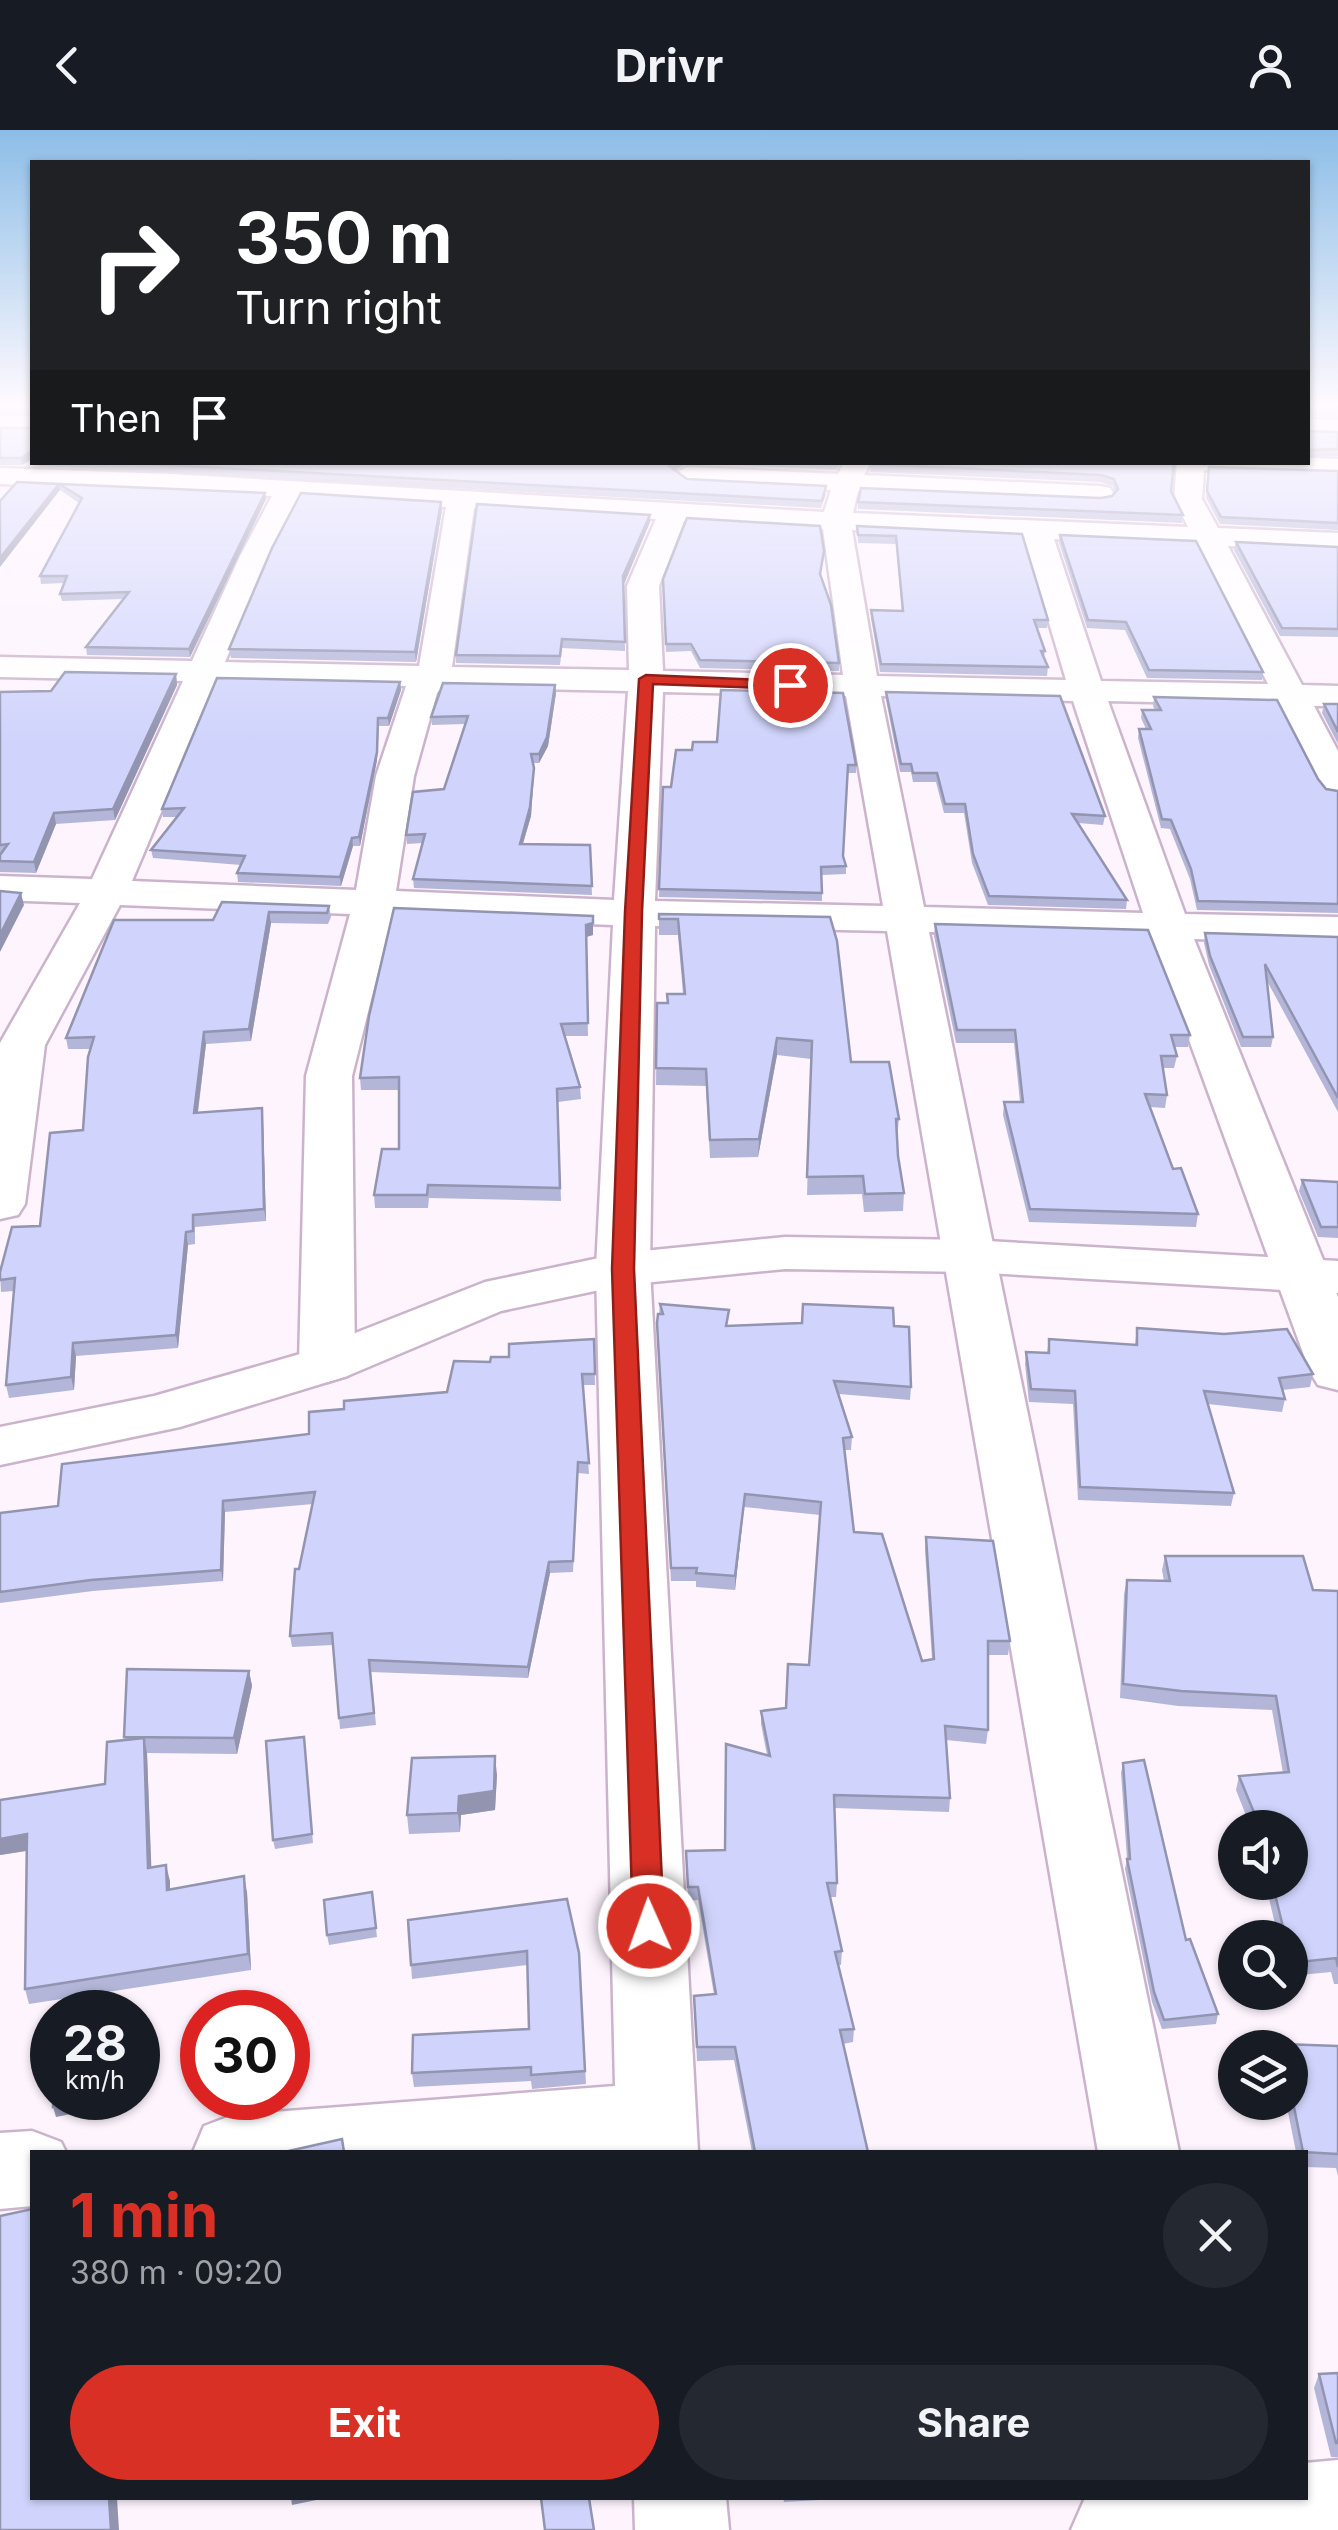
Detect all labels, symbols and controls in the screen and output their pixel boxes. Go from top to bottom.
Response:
icon: back [40,38,95,93]
text: Drivr [615,38,723,93]
icon: person [1243,38,1298,93]
text: 350 m [235,195,453,280]
icon: right [70,200,200,330]
text: Turn right [235,280,442,335]
icon: arrive [182,390,237,445]
text: Then [70,395,162,441]
pin [748,643,833,728]
icon: arrive [763,658,818,713]
map controls [1218,1810,1308,2120]
button: sound [1218,1810,1308,1900]
position arrow [597,1874,701,1978]
button: search [1218,1920,1308,2010]
speed limit sign: 30 [180,1990,310,2120]
text: 28 [63,2013,127,2073]
button: layers [1218,2030,1308,2120]
text: km/h [65,2065,125,2095]
text: 1 min [70,2179,218,2251]
button: close [1163,2183,1268,2288]
text: 380 m · 09:20 [70,2253,283,2292]
button: Exit [70,2365,659,2480]
button: Share [679,2365,1268,2480]

